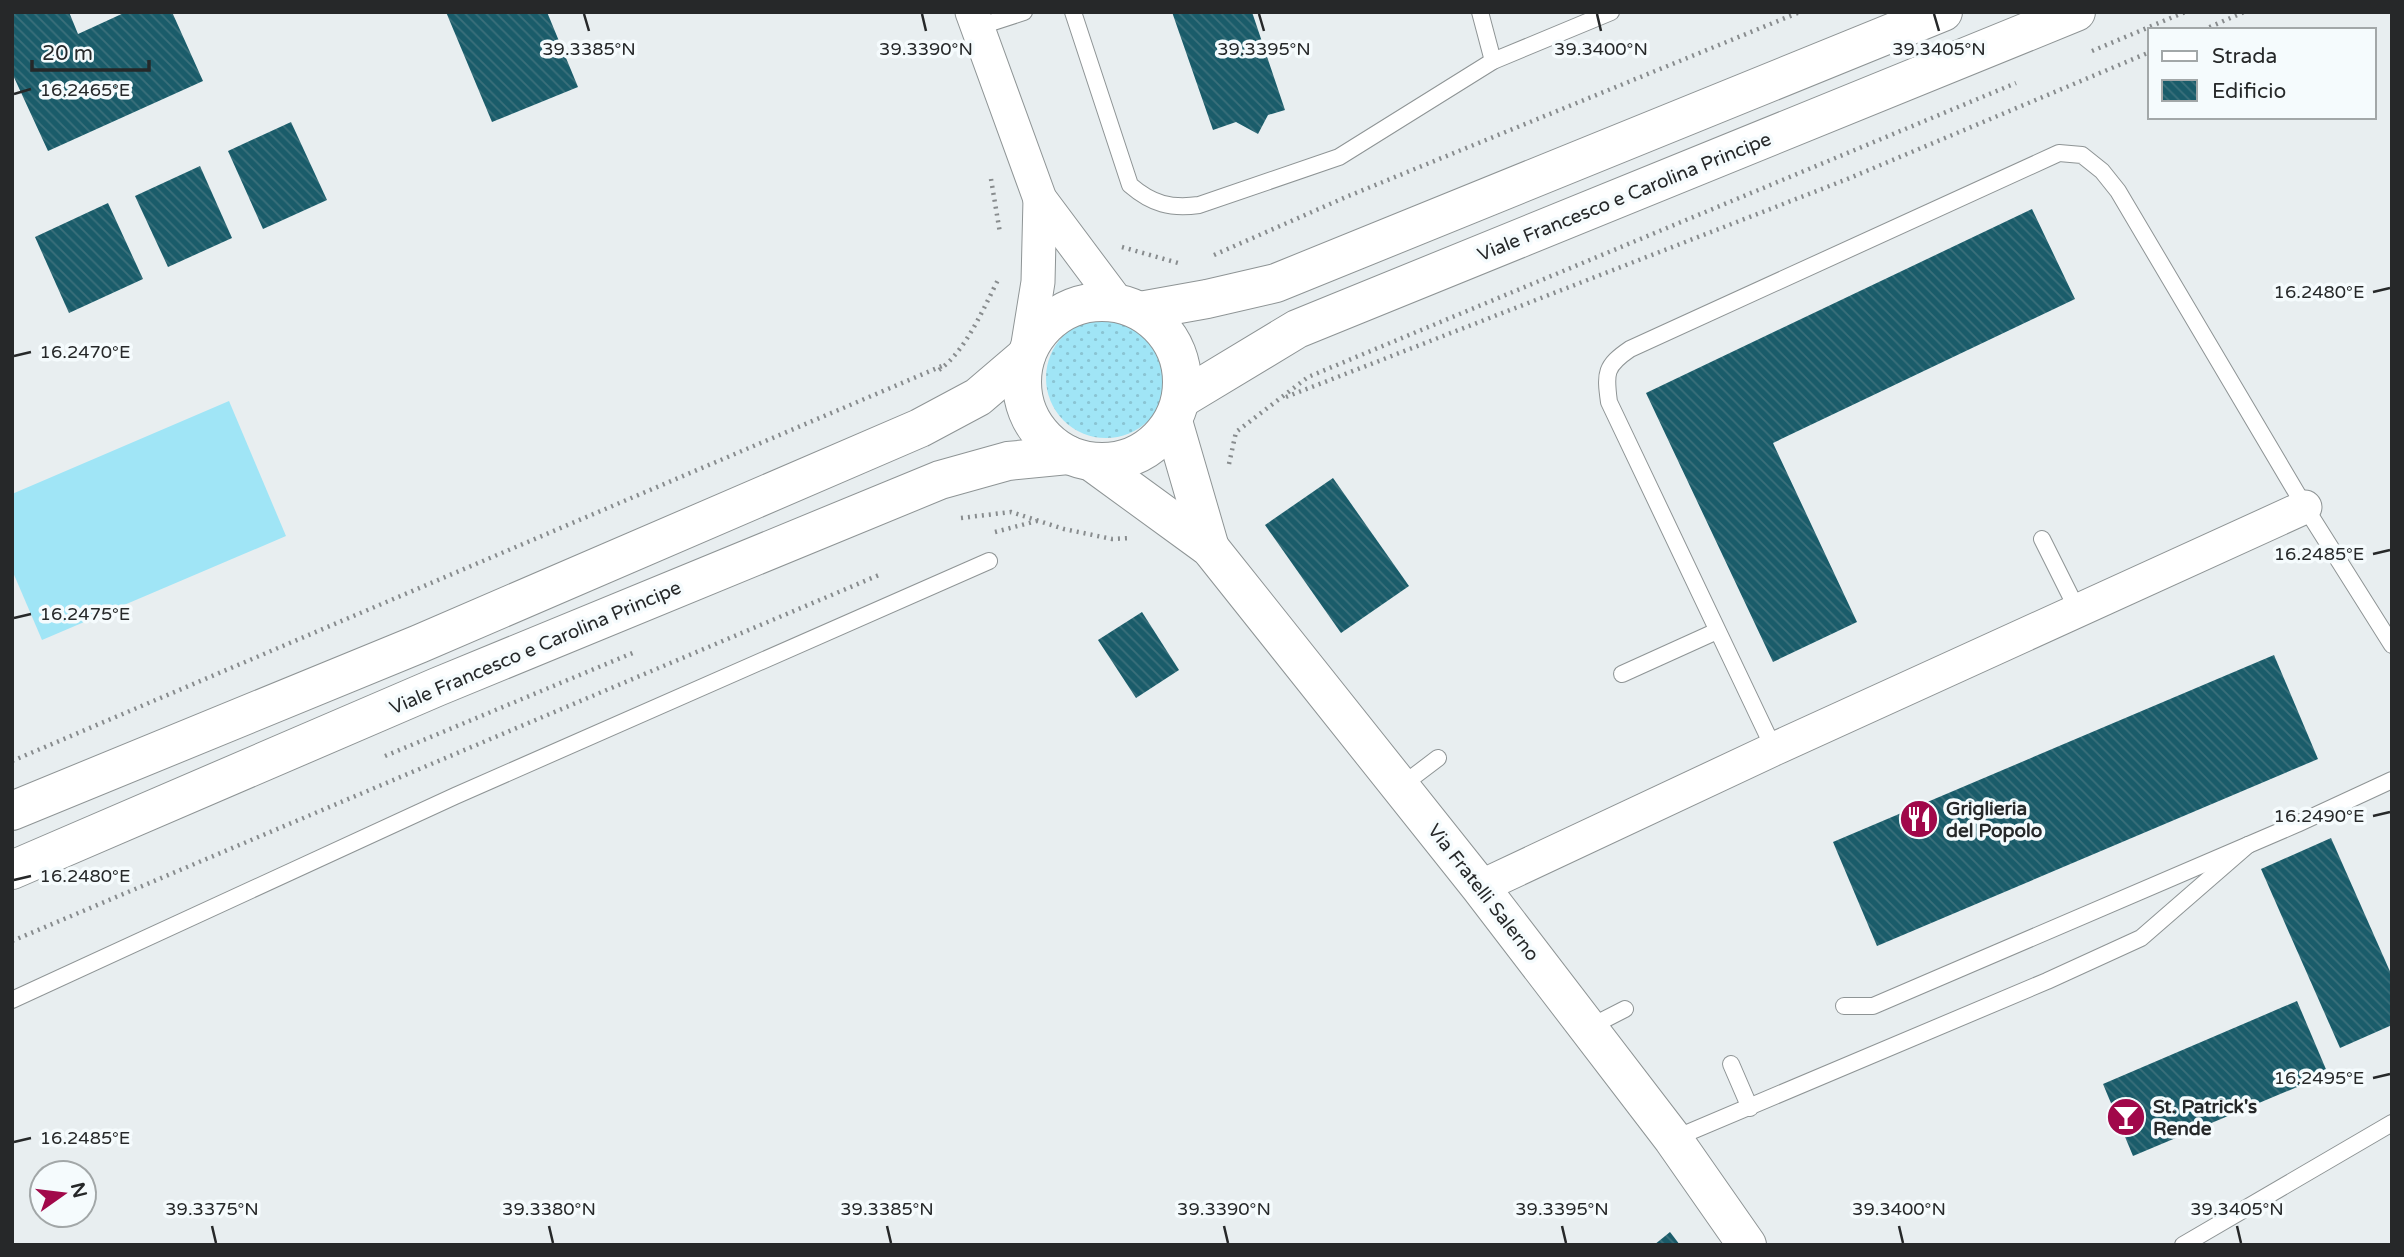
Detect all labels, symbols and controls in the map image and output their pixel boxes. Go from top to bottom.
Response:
scale bar [32,28,149,72]
legend [2148,28,2376,119]
text: 39.3385°N [542,38,636,60]
text: 39.3390°N [879,38,973,60]
text: 39.3395°N [1217,38,1311,60]
text: 39.3400°N [1554,38,1648,60]
text: 39.3405°N [1892,38,1986,60]
text: 20 m [42,41,93,66]
text: Strada [2212,44,2277,69]
text: 16.2465°E [40,79,130,101]
text: Edificio [2212,79,2286,104]
street label: Viale Francesco e Carolina Principe [1474,128,1774,266]
text: 16.2480°E [2274,281,2364,303]
text: 16.2470°E [40,341,130,363]
text: 16.2485°E [2274,543,2364,565]
street label: Viale Francesco e Carolina Principe [386,576,684,719]
text: 16.2475°E [40,603,130,625]
restaurant icon: Griglieria del Popolo [1898,798,1940,840]
place label: Griglieria del Popolo [1946,798,2042,843]
text: 16.2490°E [2274,805,2364,827]
street label: Via Fratelli Salerno [1423,820,1543,965]
text: 16.2480°E [40,865,130,887]
text: 16.2495°E [2274,1067,2364,1089]
bar icon: St. Patrick's Rende [2105,1096,2147,1138]
place label: St. Patrick's Rende [2153,1096,2257,1140]
text: 16.2485°E [40,1127,130,1149]
north arrow [28,1159,98,1229]
text: N [66,1180,91,1200]
text: 39.3375°N [165,1198,259,1220]
text: 39.3380°N [502,1198,596,1220]
text: 39.3385°N [840,1198,934,1220]
text: 39.3390°N [1177,1198,1271,1220]
text: 39.3395°N [1515,1198,1609,1220]
text: 39.3400°N [1852,1198,1946,1220]
text: 39.3405°N [2190,1198,2284,1220]

